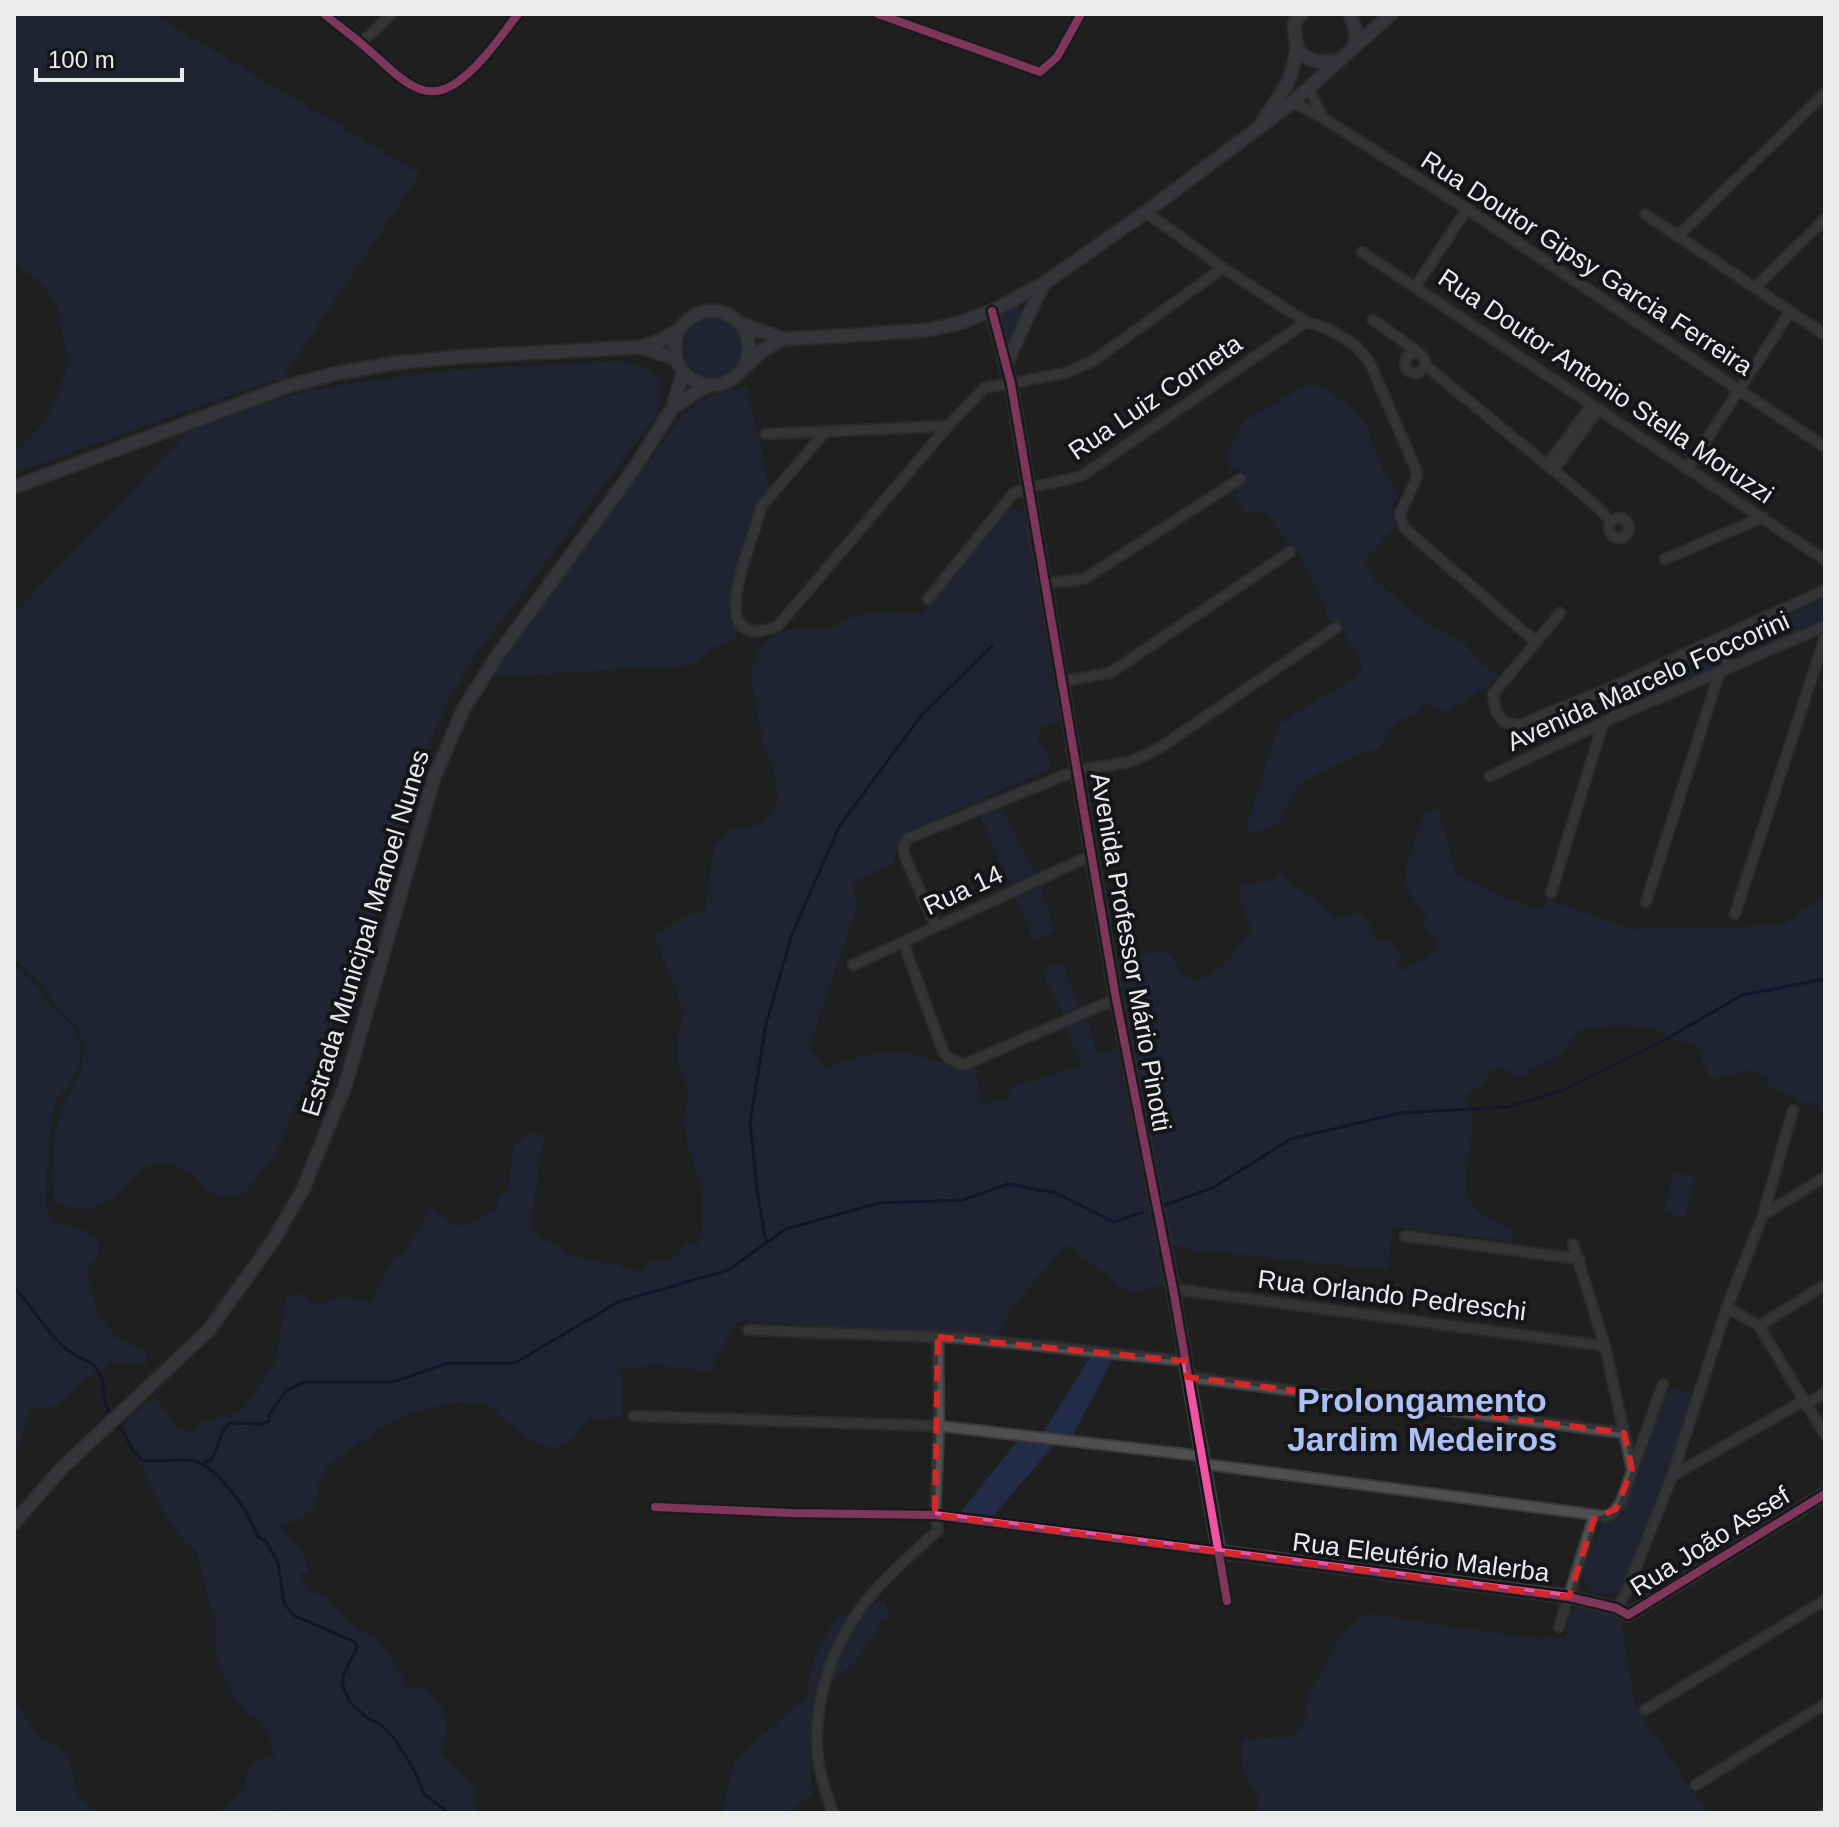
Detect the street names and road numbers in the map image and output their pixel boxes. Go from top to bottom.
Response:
street label: Rua Doutor Gipsy Garcia Ferreira [1416,145,1759,382]
street label: Rua Doutor Antonio Stella Moruzzi [1433,262,1779,510]
street label: Rua Luiz Corneta [1063,328,1248,466]
street label: Avenida Marcelo Foccorini [1502,605,1794,757]
street label: Estrada Municipal Manoel Nunes [295,746,435,1120]
street label: Avenida Professor Mário Pinotti [1085,770,1177,1134]
street label: Rua 14 [919,859,1007,921]
street label: Rua Orlando Pedreschi [1256,1264,1528,1326]
street label: Rua João Assef [1625,1480,1796,1602]
street label: Rua Eleutério Malerba [1291,1526,1552,1588]

